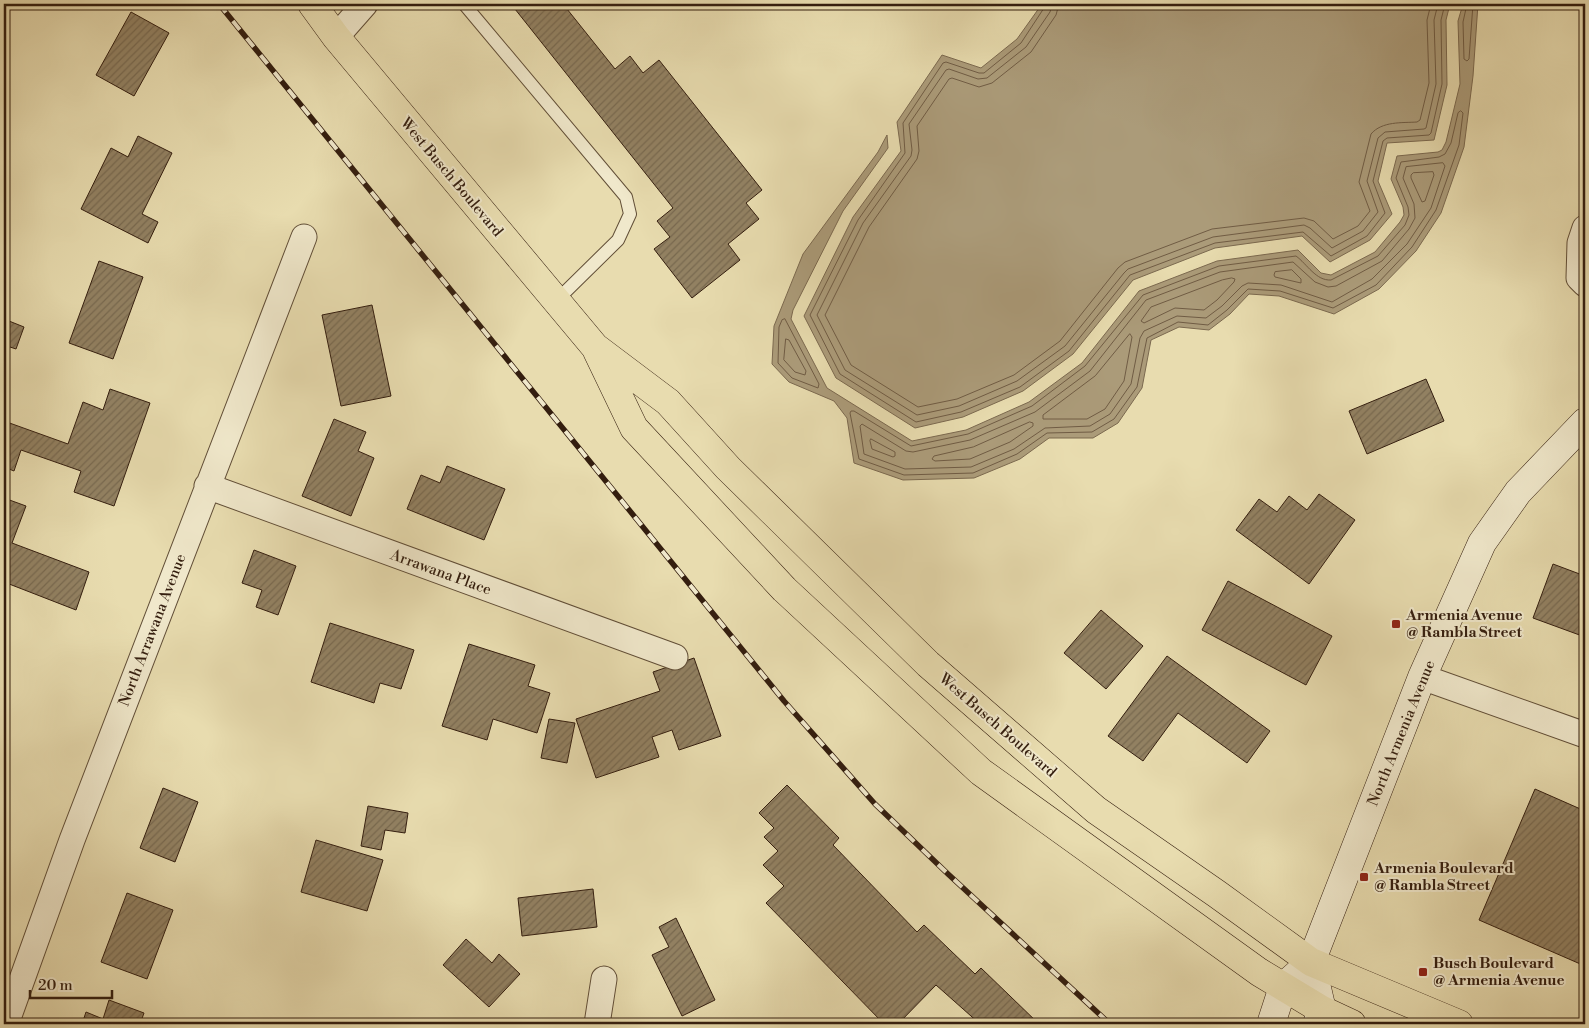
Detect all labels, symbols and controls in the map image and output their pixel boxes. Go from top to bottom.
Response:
street label: West Busch Boulevard [396,113,507,241]
street label: Arrawana Place [387,545,494,600]
street label: North Arrawana Avenue [115,551,190,709]
place label: Armenia Avenue @ Rambla Street [1405,606,1523,642]
marker: Armenia Avenue @ Rambla Street [1390,618,1402,630]
street label: North Armenia Avenue [1364,657,1439,809]
street label: West Busch Boulevard [934,668,1061,782]
place label: Armenia Boulevard @ Rambla Street [1373,859,1514,895]
marker: Armenia Boulevard @ Rambla Street [1358,871,1370,883]
place label: Busch Boulevard @ Armenia Avenue [1433,954,1565,990]
marker: Busch Boulevard @ Armenia Avenue [1417,966,1429,978]
scale bar [30,968,112,1000]
text: 20 m [38,976,73,995]

